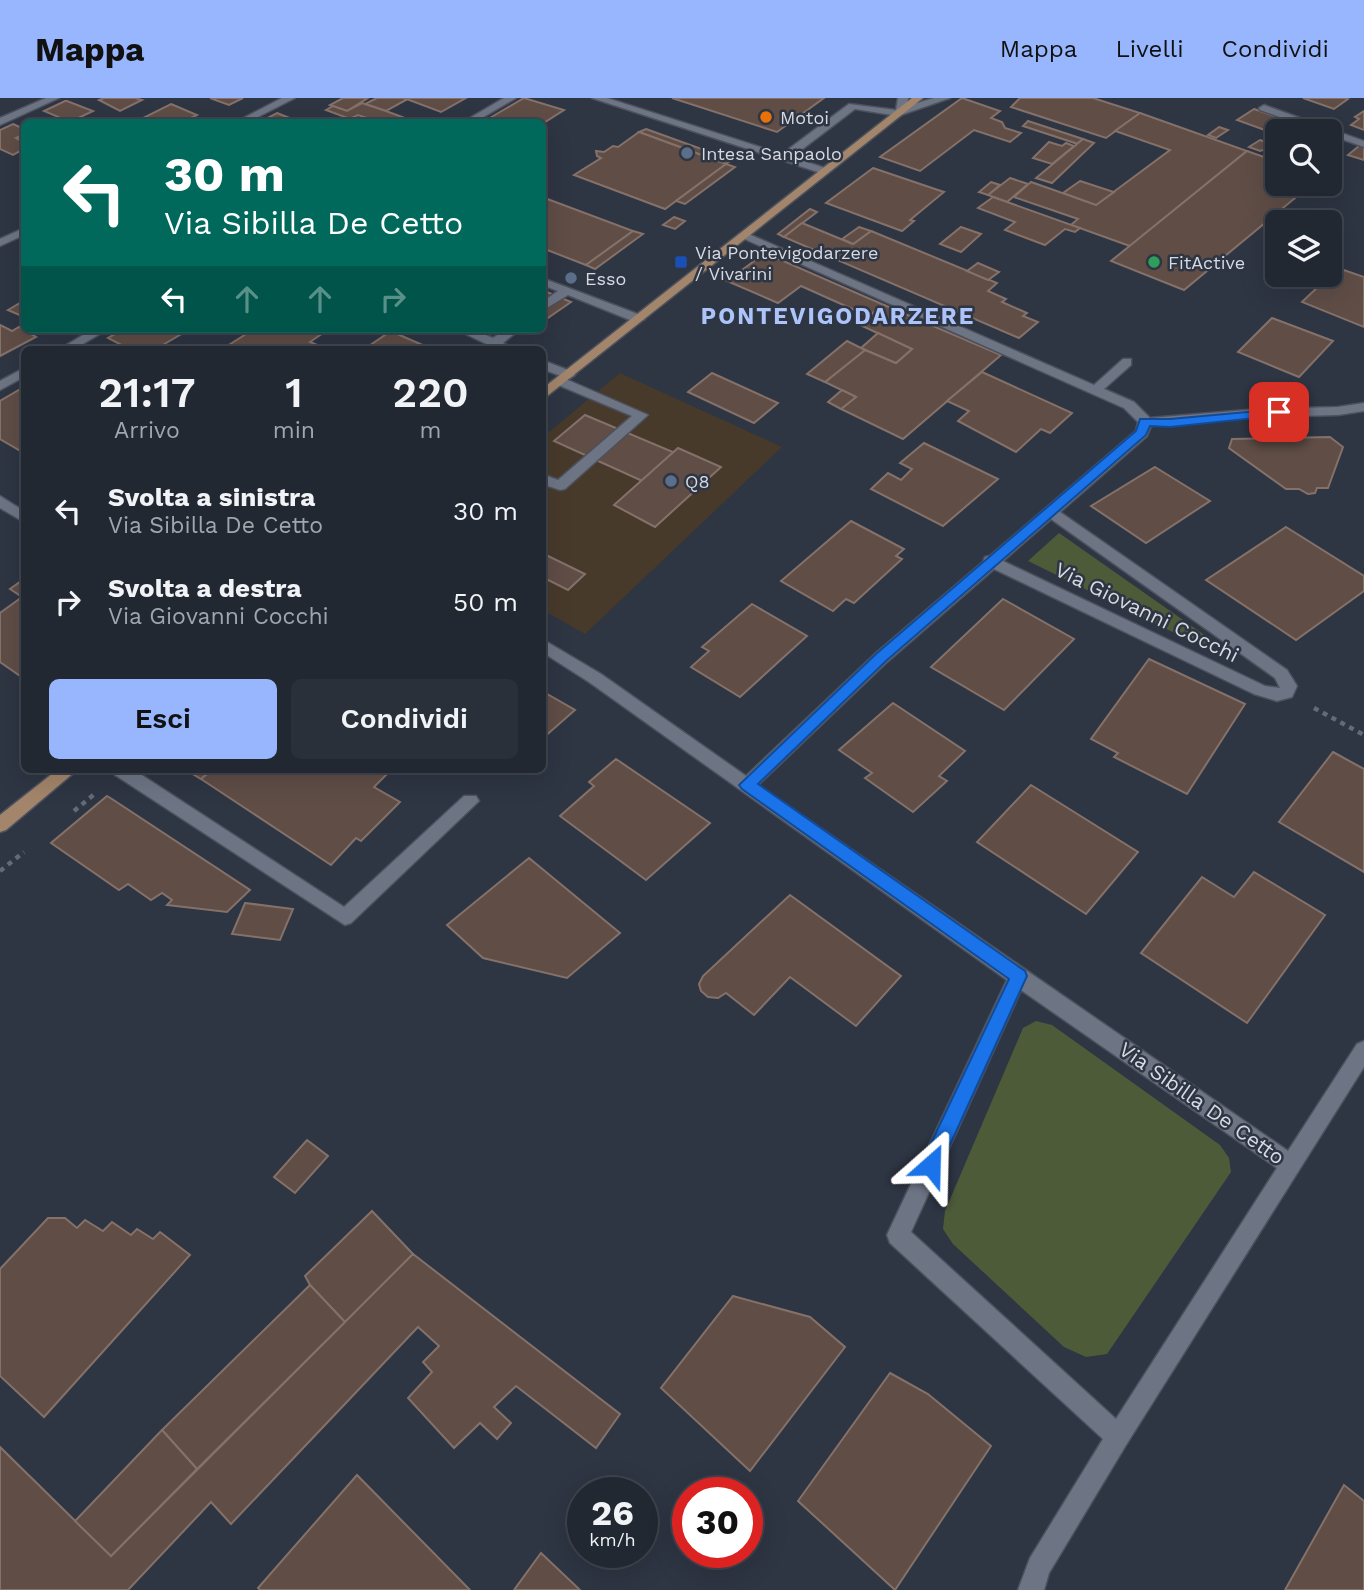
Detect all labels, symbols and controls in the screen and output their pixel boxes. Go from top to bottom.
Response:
text: Mappa [35,30,144,69]
text: Mappa [1000,35,1077,63]
text: Livelli [1115,35,1184,63]
text: Condividi [1222,35,1329,63]
place label: Motoi [780,107,829,128]
marker: Motoi [758,109,774,125]
map controls [1265,119,1342,287]
button: search [1265,119,1342,196]
place label: Intesa Sanpaolo [701,143,842,164]
text: 30 m [164,145,285,203]
marker: Intesa Sanpaolo [679,145,695,161]
icon: left [49,147,140,238]
text: Via Sibilla De Cetto [164,204,463,242]
button: layers [1265,210,1342,287]
place label: Via Pontevigodarzere / Vivarini [695,242,878,284]
place label: FitActive [1168,252,1245,273]
marker: Via Pontevigodarzere / Vivarini [673,254,689,270]
marker: FitActive [1146,254,1162,270]
place label: Esso [585,268,626,289]
marker: Esso [563,270,579,286]
icon: left [155,280,193,318]
icon: ahead [228,280,266,318]
icon: ahead [301,280,339,318]
icon: right [374,280,412,318]
district label: PONTEVIGODARZERE [701,303,975,330]
text: 21:17 [98,368,195,417]
text: 1 [285,368,303,417]
text: 220 [392,368,469,417]
pin [1249,382,1309,442]
icon: arrive [1260,393,1298,431]
text: Arrivo [114,417,180,444]
text: min [273,417,315,444]
text: m [420,417,441,444]
place label: Q8 [685,471,710,492]
marker: Q8 [663,473,679,489]
text: Svolta a sinistra [108,482,315,512]
icon: left [49,492,87,530]
text: 30 m [453,496,518,526]
text: Via Sibilla De Cetto [108,512,323,539]
street label: Via Giovanni Cocchi [1051,557,1243,667]
text: Svolta a destra [108,573,301,603]
icon: right [49,583,87,621]
text: 50 m [453,587,518,617]
text: Via Giovanni Cocchi [108,603,329,630]
button: Esci [49,679,277,759]
button: Condividi [291,679,518,759]
street label: Via Sibilla De Cetto [1114,1036,1290,1170]
position arrow [894,1128,968,1202]
speed limit sign: 30 [672,1477,763,1568]
text: 26 [591,1492,634,1534]
text: km/h [589,1529,636,1550]

